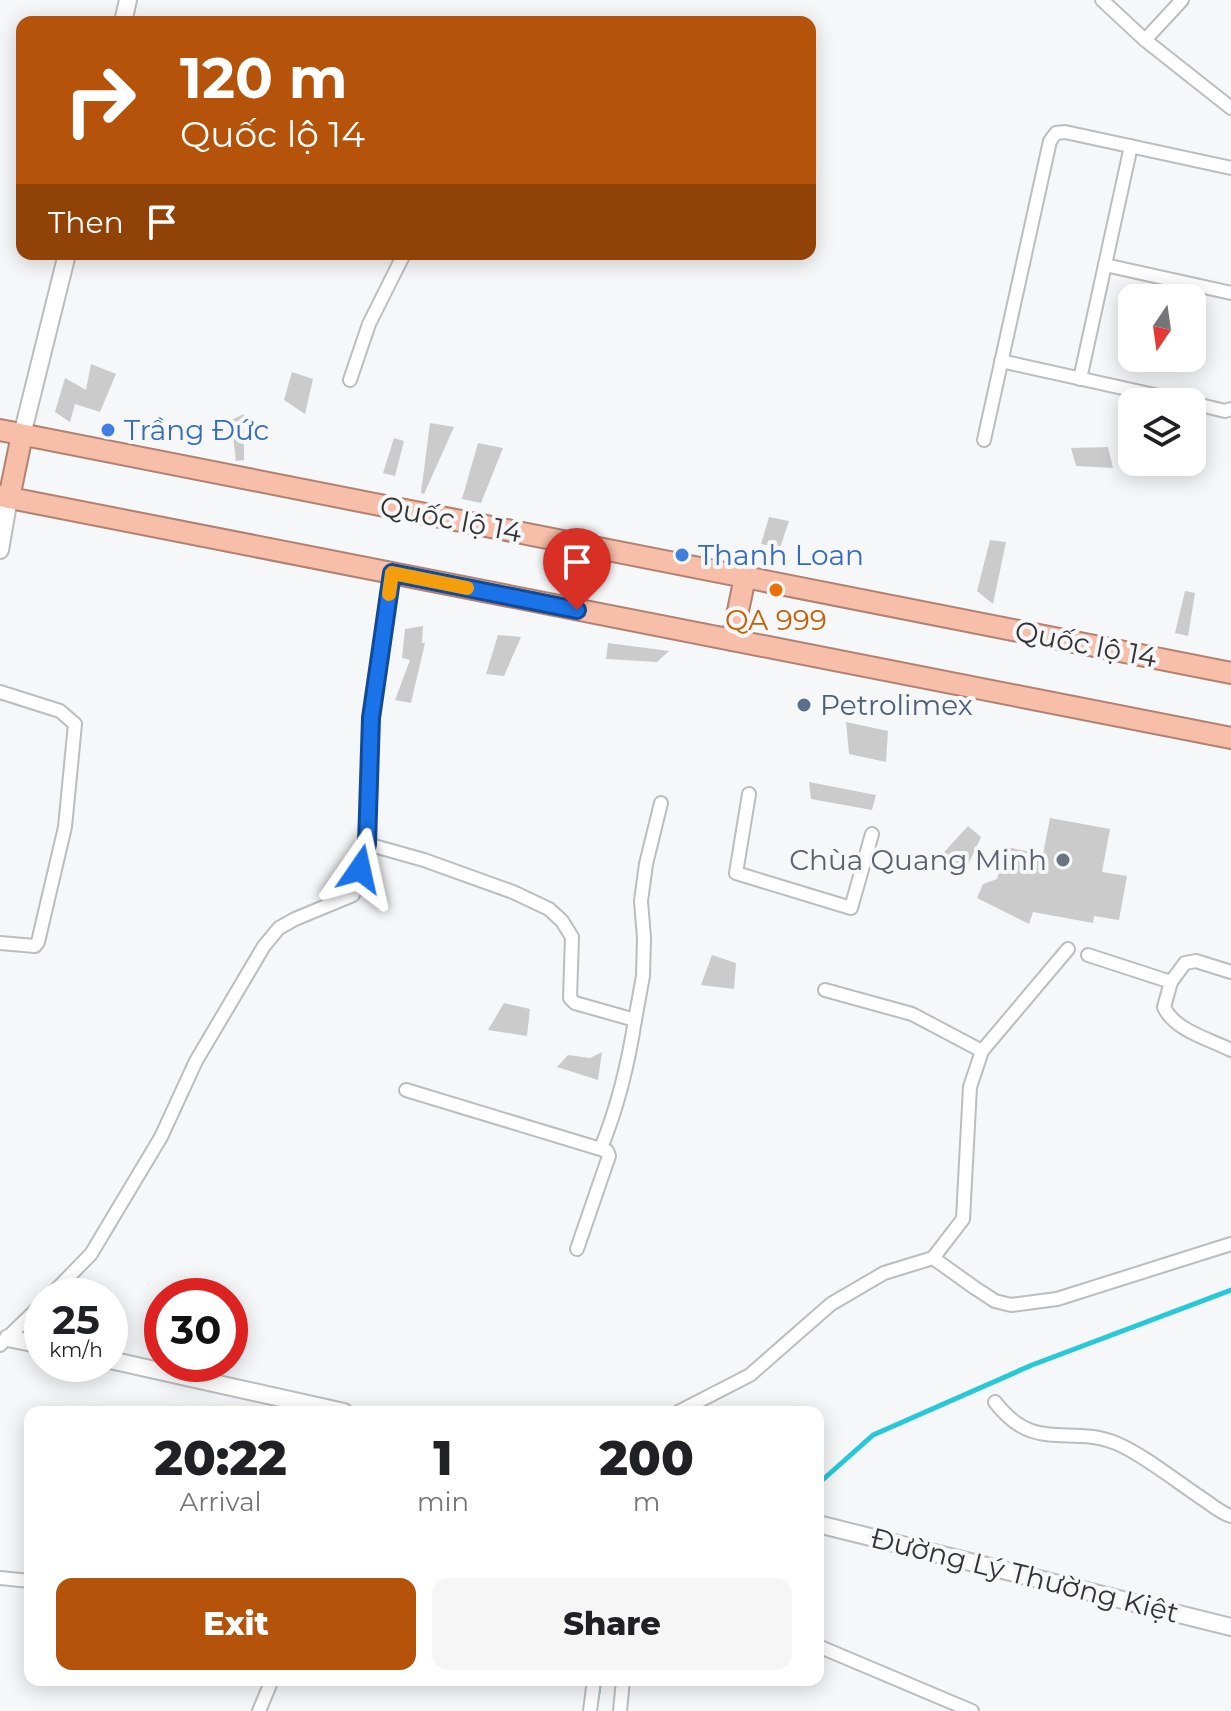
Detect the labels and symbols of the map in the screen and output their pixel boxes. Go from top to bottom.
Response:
north arrow [1118,284,1206,372]
place label: Trầng Đức [124,413,269,447]
marker: Trầng Đức [99,421,117,439]
street label: Quốc lộ 14 [377,489,525,550]
pin [543,528,611,610]
place label: Thanh Loan [698,538,864,572]
marker: Thanh Loan [673,546,691,564]
marker: QA 999 [767,581,785,599]
place label: QA 999 [725,603,827,637]
street label: Quốc lộ 14 [1012,614,1160,675]
place label: Petrolimex [820,688,973,722]
marker: Petrolimex [795,696,813,714]
position arrow [318,827,402,911]
place label: Chùa Quang Minh [789,843,1047,877]
marker: Chùa Quang Minh [1054,851,1072,869]
speed limit sign: 30 [144,1278,248,1382]
street label: Đường Lý Thường Kiệt [868,1520,1182,1630]

